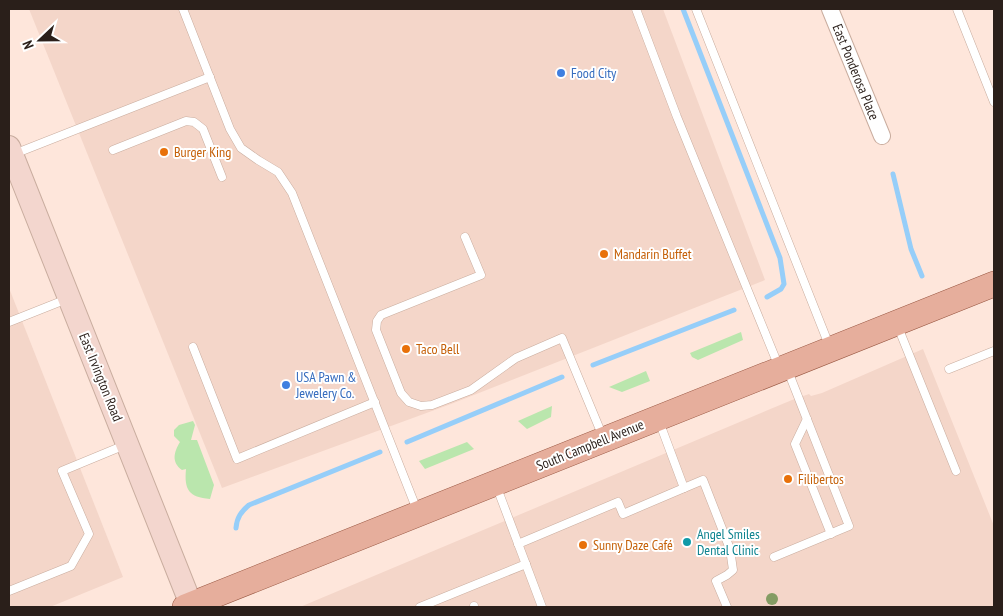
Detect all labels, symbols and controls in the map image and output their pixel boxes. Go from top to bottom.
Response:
north arrow [15,15,65,65]
street label: East Ponderosa Place [829,21,884,123]
text: N [18,38,38,52]
place label: Food City [571,64,617,82]
marker: Food City [555,67,567,79]
place label: Burger King [174,143,231,161]
marker: Burger King [158,146,170,158]
place label: Mandarin Buffet [614,245,692,263]
marker: Mandarin Buffet [598,248,610,260]
street label: East Irvington Road [75,330,127,424]
place label: Taco Bell [416,340,460,358]
marker: Taco Bell [400,343,412,355]
place label: USA Pawn & Jewelery Co. [295,368,357,402]
marker: USA Pawn & Jewelery Co. [280,379,292,391]
street label: South Campbell Avenue [534,415,647,475]
place label: Filibertos [798,470,844,488]
marker: Filibertos [782,473,794,485]
place label: Angel Smiles Dental Clinic [697,525,760,559]
place label: Sunny Daze Café [593,536,673,554]
marker: Angel Smiles Dental Clinic [681,536,693,548]
marker: Sunny Daze Café [577,539,589,551]

